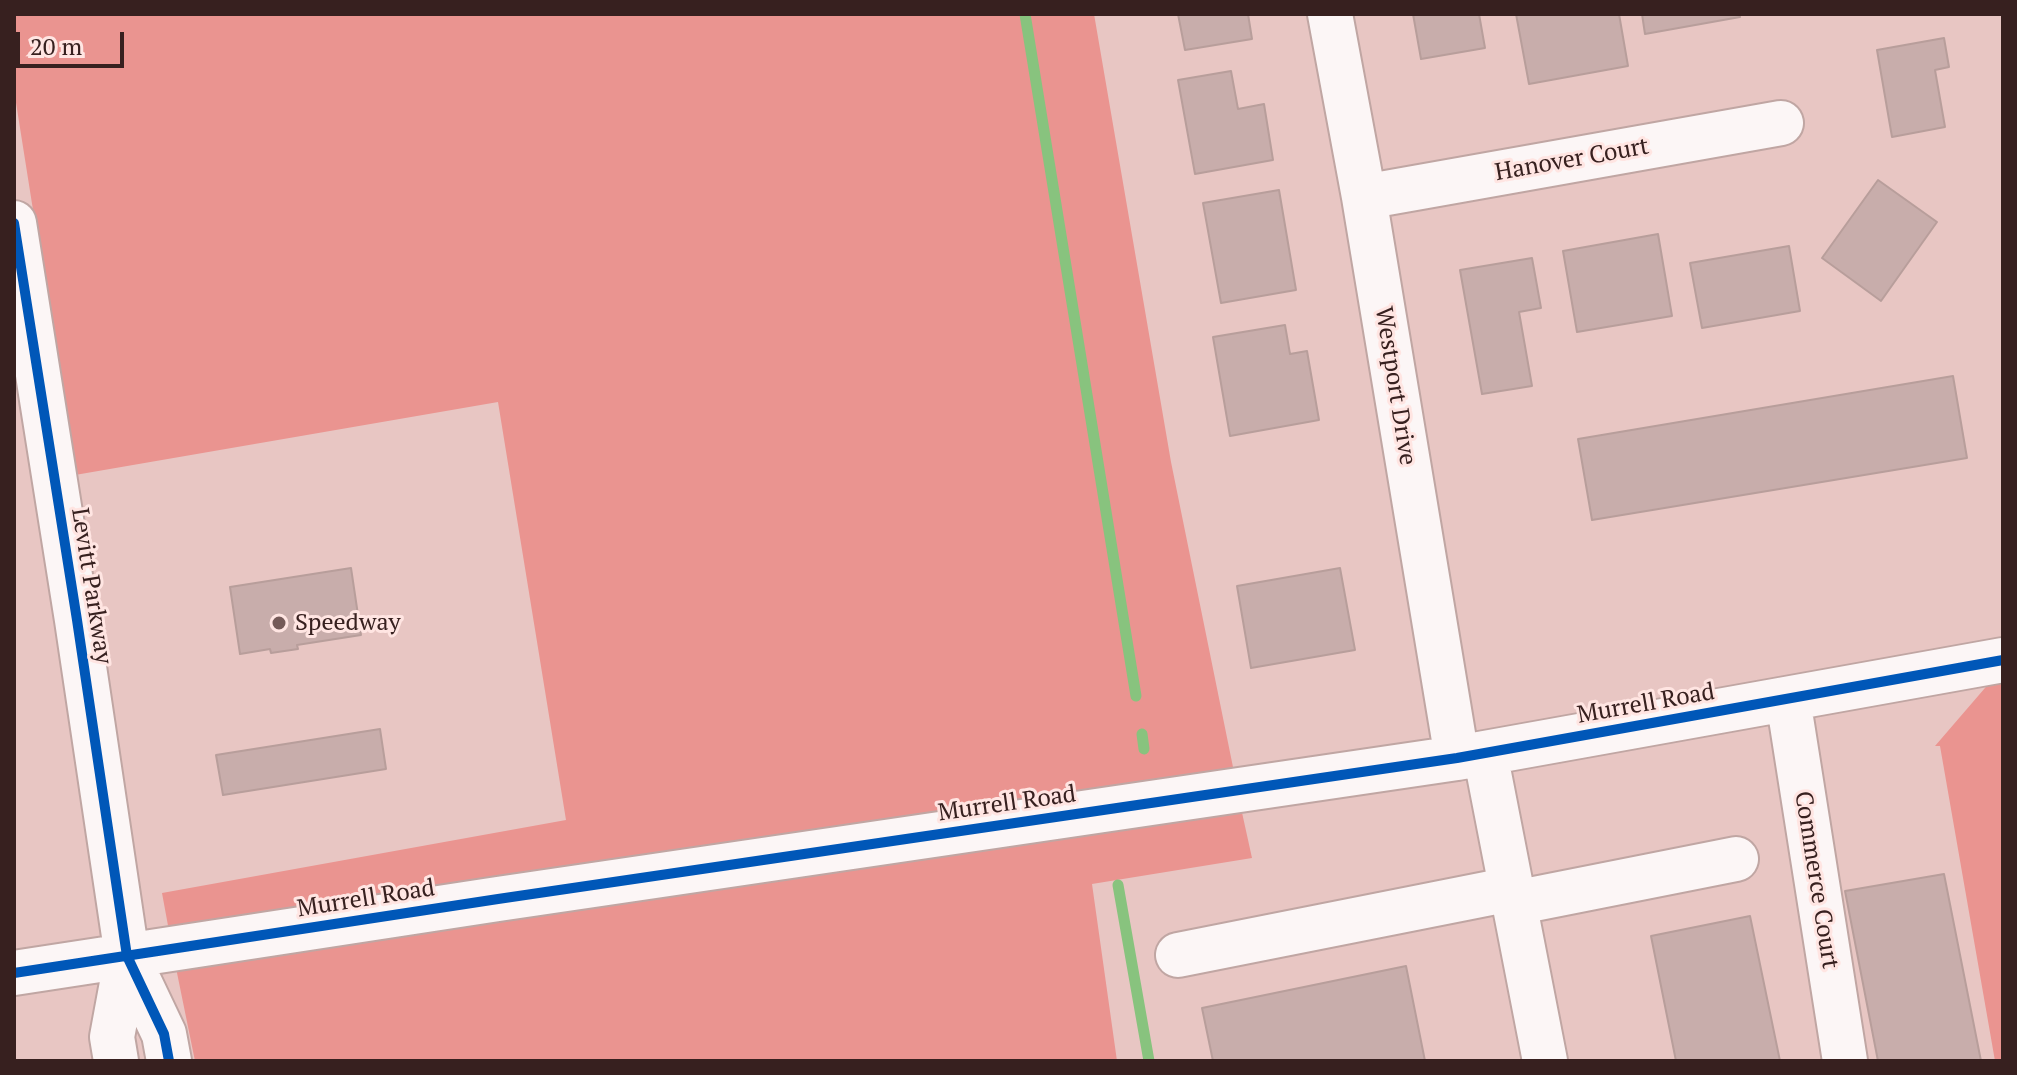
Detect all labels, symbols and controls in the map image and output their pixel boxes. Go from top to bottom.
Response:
scale bar [20,16,128,66]
text: 20 m [30,30,82,62]
street label: Hanover Court [1493,132,1651,188]
street label: Westport Drive [1368,305,1422,467]
street label: Levitt Parkway [64,506,118,666]
place label: Speedway [295,609,401,637]
marker: Speedway [270,614,288,632]
street label: Murrell Road [1575,678,1717,730]
street label: Murrell Road [936,780,1078,828]
street label: Commerce Court [1788,789,1844,971]
street label: Murrell Road [295,874,437,924]

